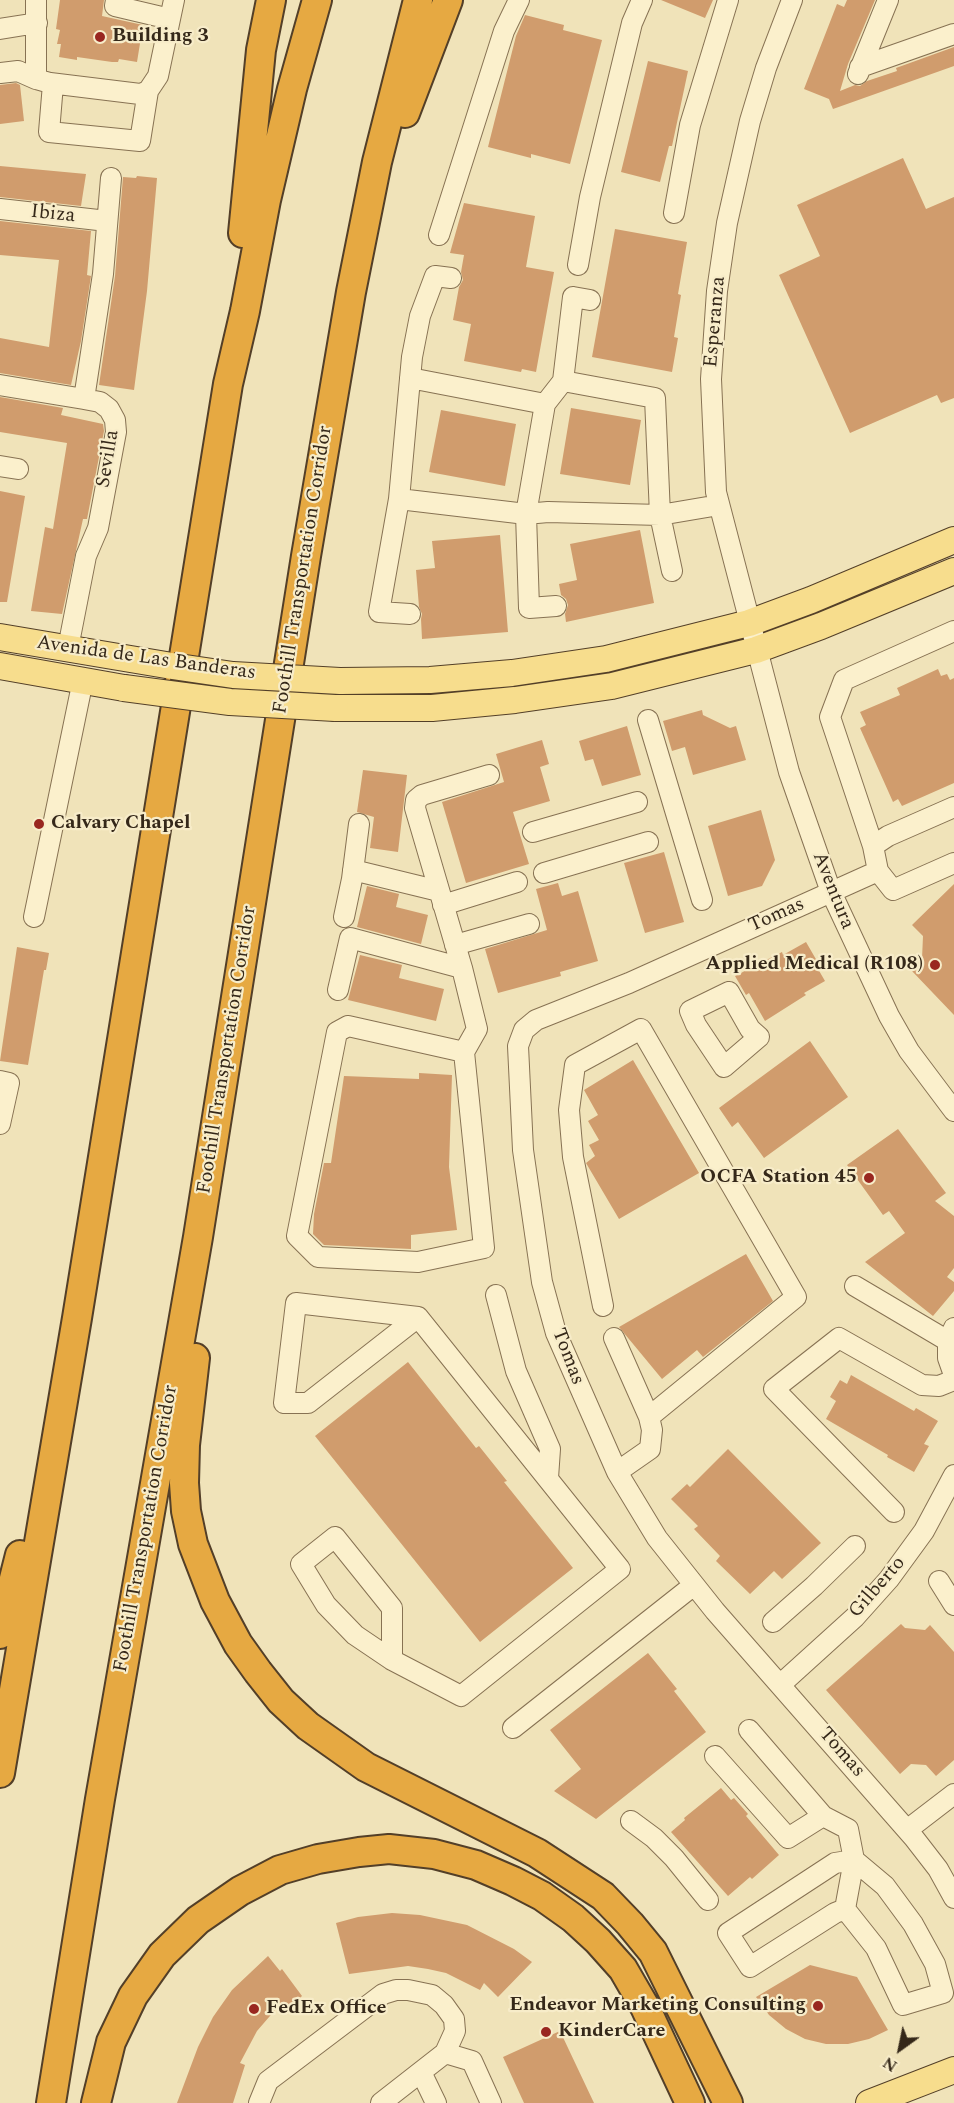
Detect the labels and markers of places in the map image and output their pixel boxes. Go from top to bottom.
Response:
place label: Building 3 [112,25,209,49]
marker: Building 3 [93,30,107,44]
place label: Calvary Chapel [51,812,190,836]
marker: Calvary Chapel [32,817,46,831]
place label: Applied Medical (R108) [705,953,923,977]
marker: Applied Medical (R108) [928,958,942,972]
place label: OCFA Station 45 [700,1166,857,1190]
marker: OCFA Station 45 [862,1171,876,1185]
place label: Endeavor Marketing Consulting [509,1994,806,2018]
place label: FedEx Office [266,1997,386,2021]
marker: Endeavor Marketing Consulting [811,1999,825,2013]
marker: FedEx Office [247,2002,261,2016]
place label: KinderCare [558,2020,665,2044]
marker: KinderCare [539,2025,553,2039]

